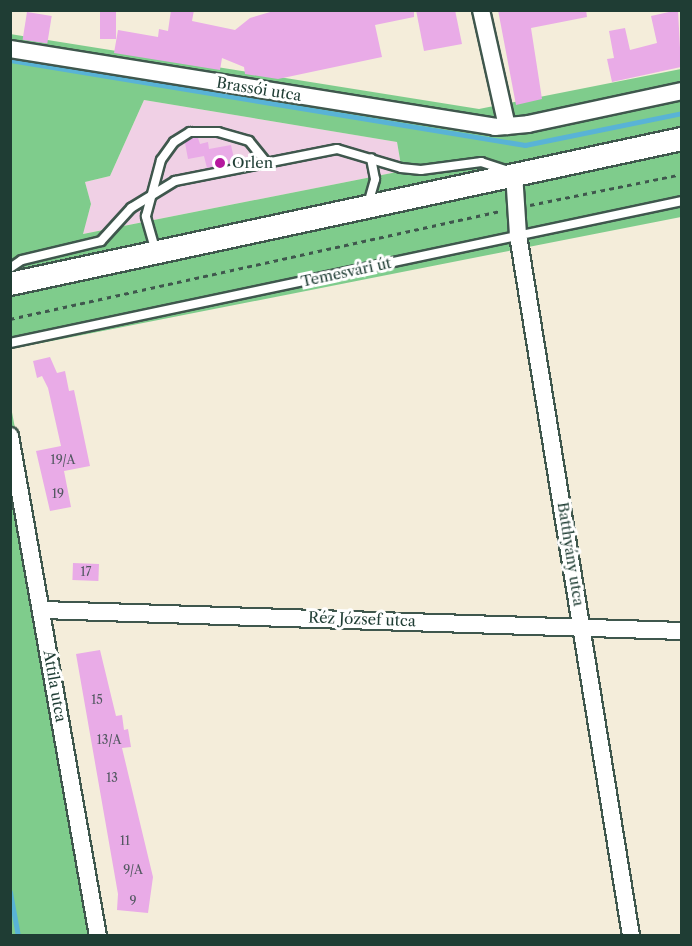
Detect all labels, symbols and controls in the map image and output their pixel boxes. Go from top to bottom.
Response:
street label: Brassói utca [215,73,303,105]
place label: Orlen [232,154,273,172]
marker: Orlen [213,156,227,170]
street label: Temesvári út [299,254,393,290]
house number: 19/A [51,453,75,467]
house number: 19 [52,487,64,501]
street label: Batthyány utca [554,500,588,608]
house number: 17 [81,565,91,579]
street label: Réz József utca [308,608,416,630]
street label: Attila utca [40,649,70,723]
house number: 15 [91,693,103,707]
house number: 13/A [97,733,121,747]
house number: 13 [106,771,118,785]
house number: 11 [120,834,130,848]
house number: 9/A [123,863,143,877]
house number: 9 [129,894,137,908]

